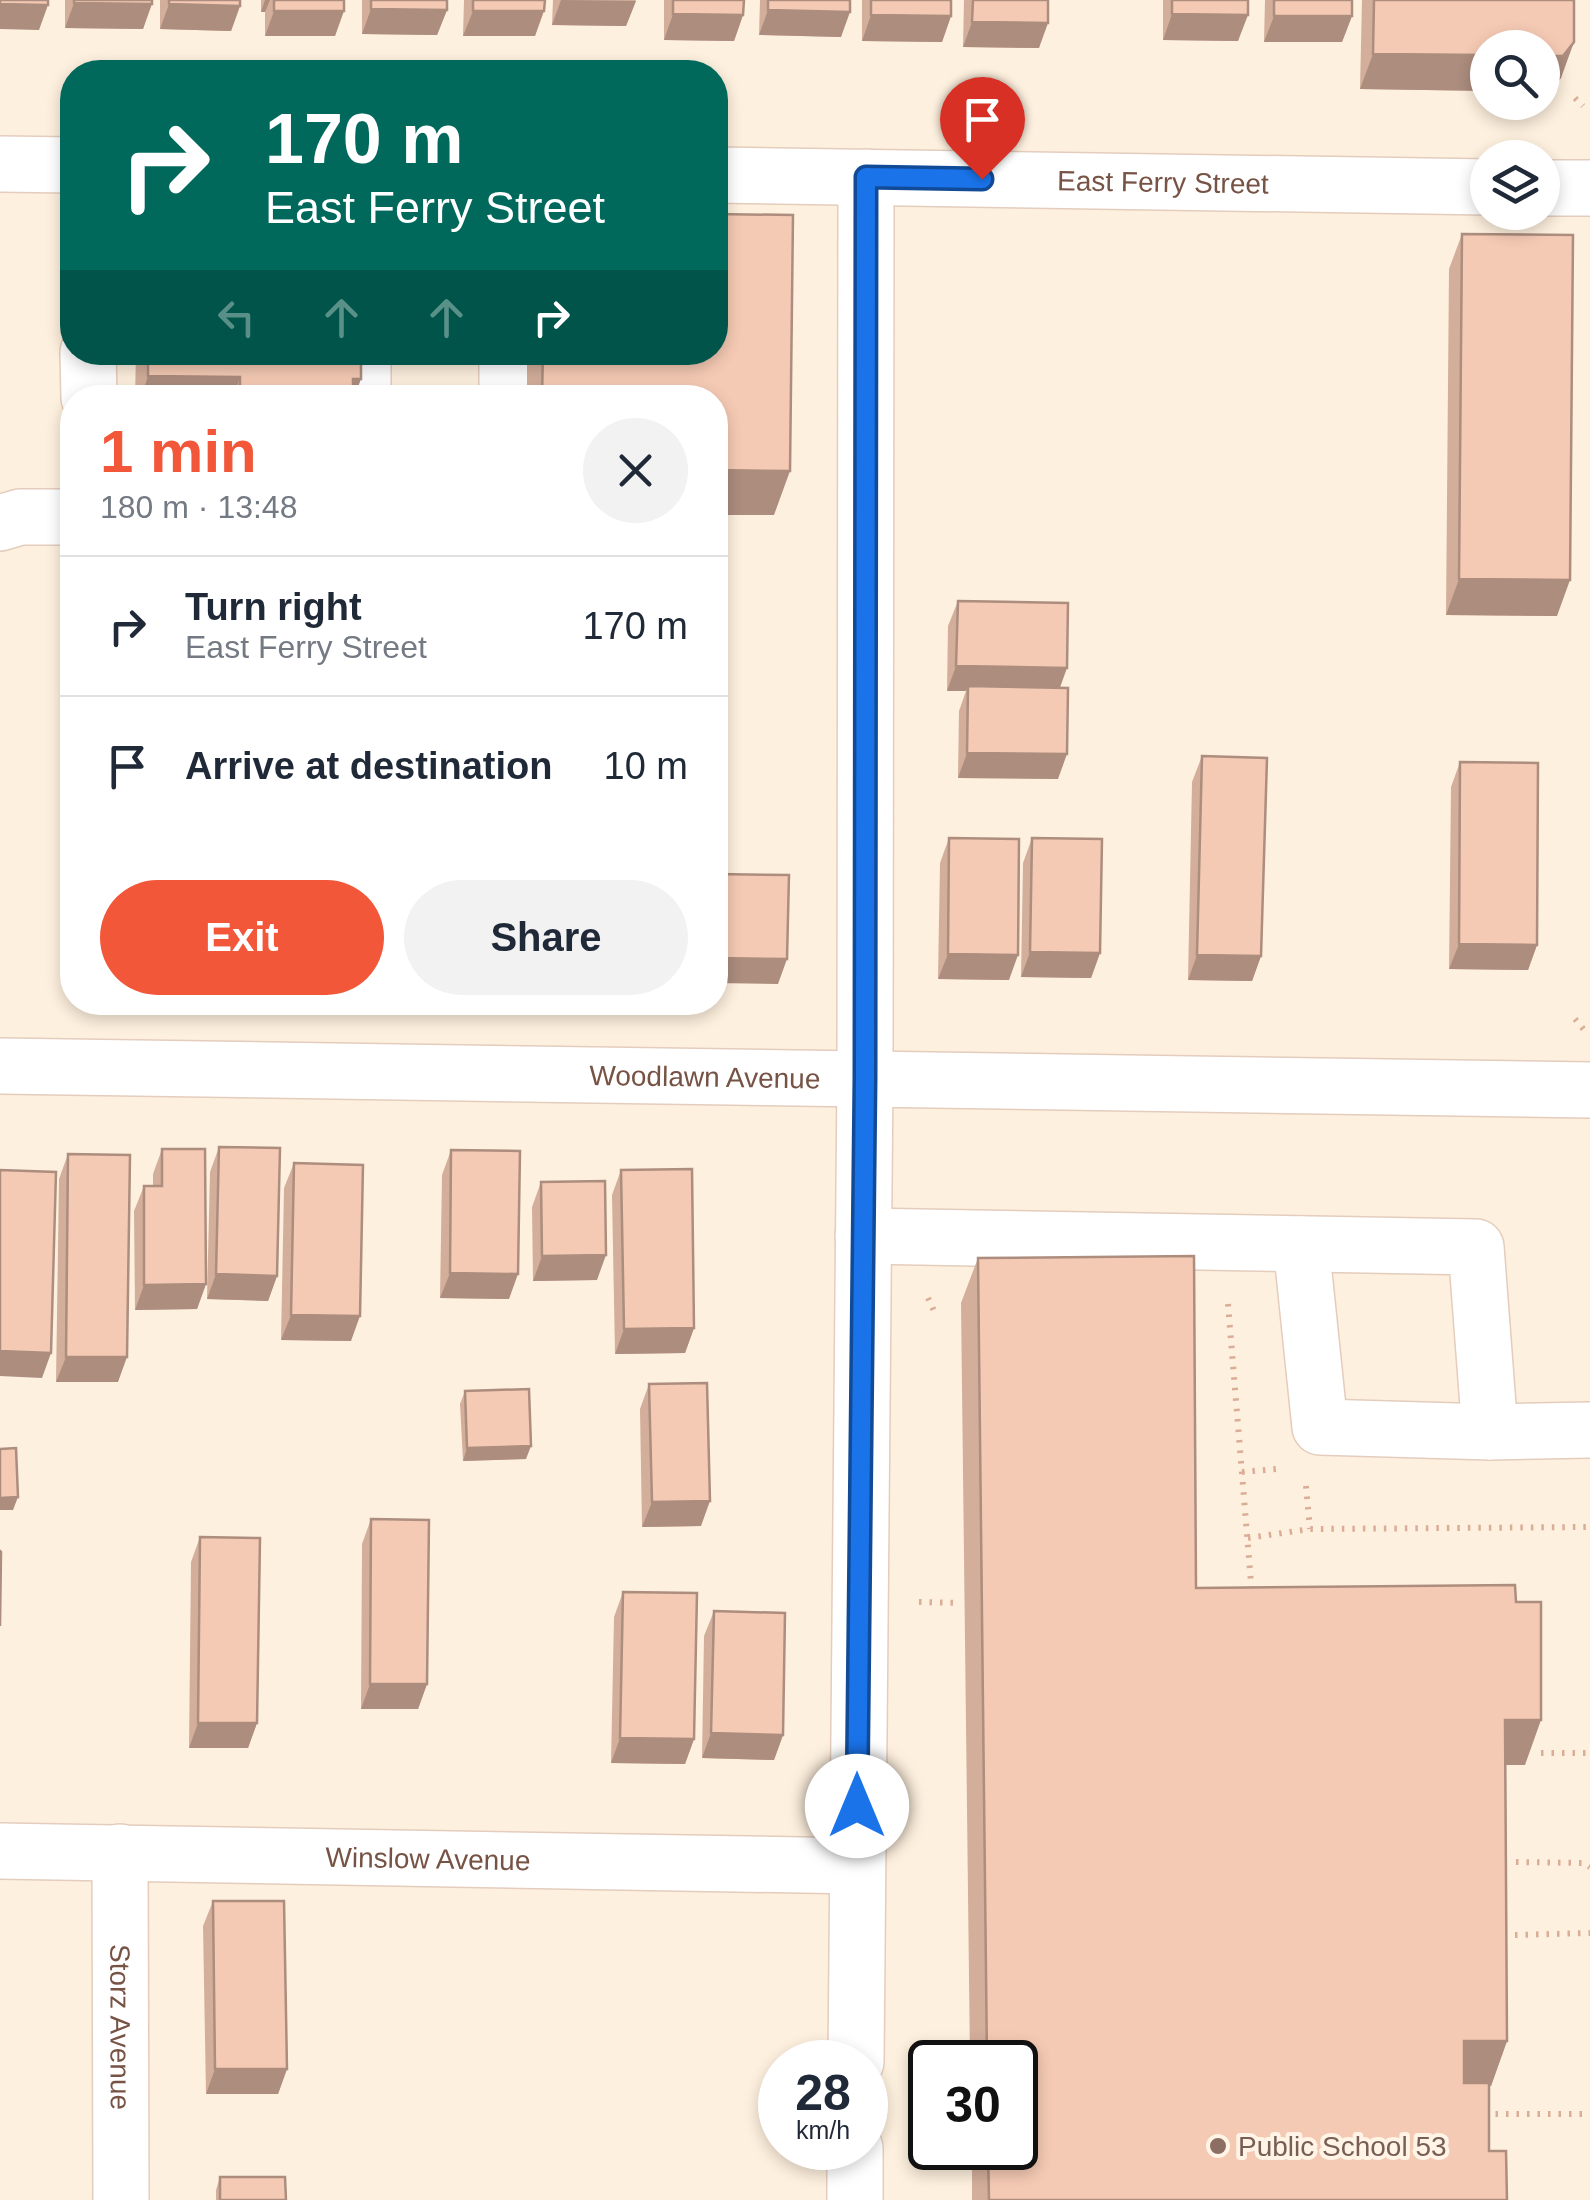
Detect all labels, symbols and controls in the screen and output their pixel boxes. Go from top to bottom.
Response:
map controls [1470,30,1560,230]
button: search [1470,30,1560,120]
pin [940,77,1025,180]
icon: arrive [955,92,1010,147]
icon: right [100,100,230,230]
text: 170 m [265,100,463,178]
button: layers [1470,140,1560,230]
street label: East Ferry Street [1057,165,1269,199]
text: East Ferry Street [265,182,605,233]
icon: left [209,290,264,345]
icon: ahead [314,290,369,345]
icon: ahead [419,290,474,345]
icon: right [524,290,579,345]
text: 1 min [100,418,257,485]
button: close [583,418,688,523]
text: 180 m · 13:48 [100,489,297,525]
text: Turn right [185,586,362,628]
icon: right [100,599,155,654]
text: 170 m [582,605,688,647]
text: East Ferry Street [185,629,427,665]
icon: arrive [100,739,155,794]
text: Arrive at destination [185,745,552,787]
text: 10 m [604,745,688,787]
button: Exit [100,880,384,995]
button: Share [404,880,688,995]
street label: Woodlawn Avenue [589,1059,821,1094]
position arrow [805,1754,909,1858]
street label: Winslow Avenue [325,1841,531,1876]
street label: Storz Avenue [105,1944,136,2110]
speed limit sign: 30 [908,2040,1038,2170]
text: 28 [795,2065,851,2121]
text: km/h [796,2116,850,2144]
place label: Public School 53 [1238,2131,1447,2162]
marker: Public School 53 [1207,2135,1229,2157]

